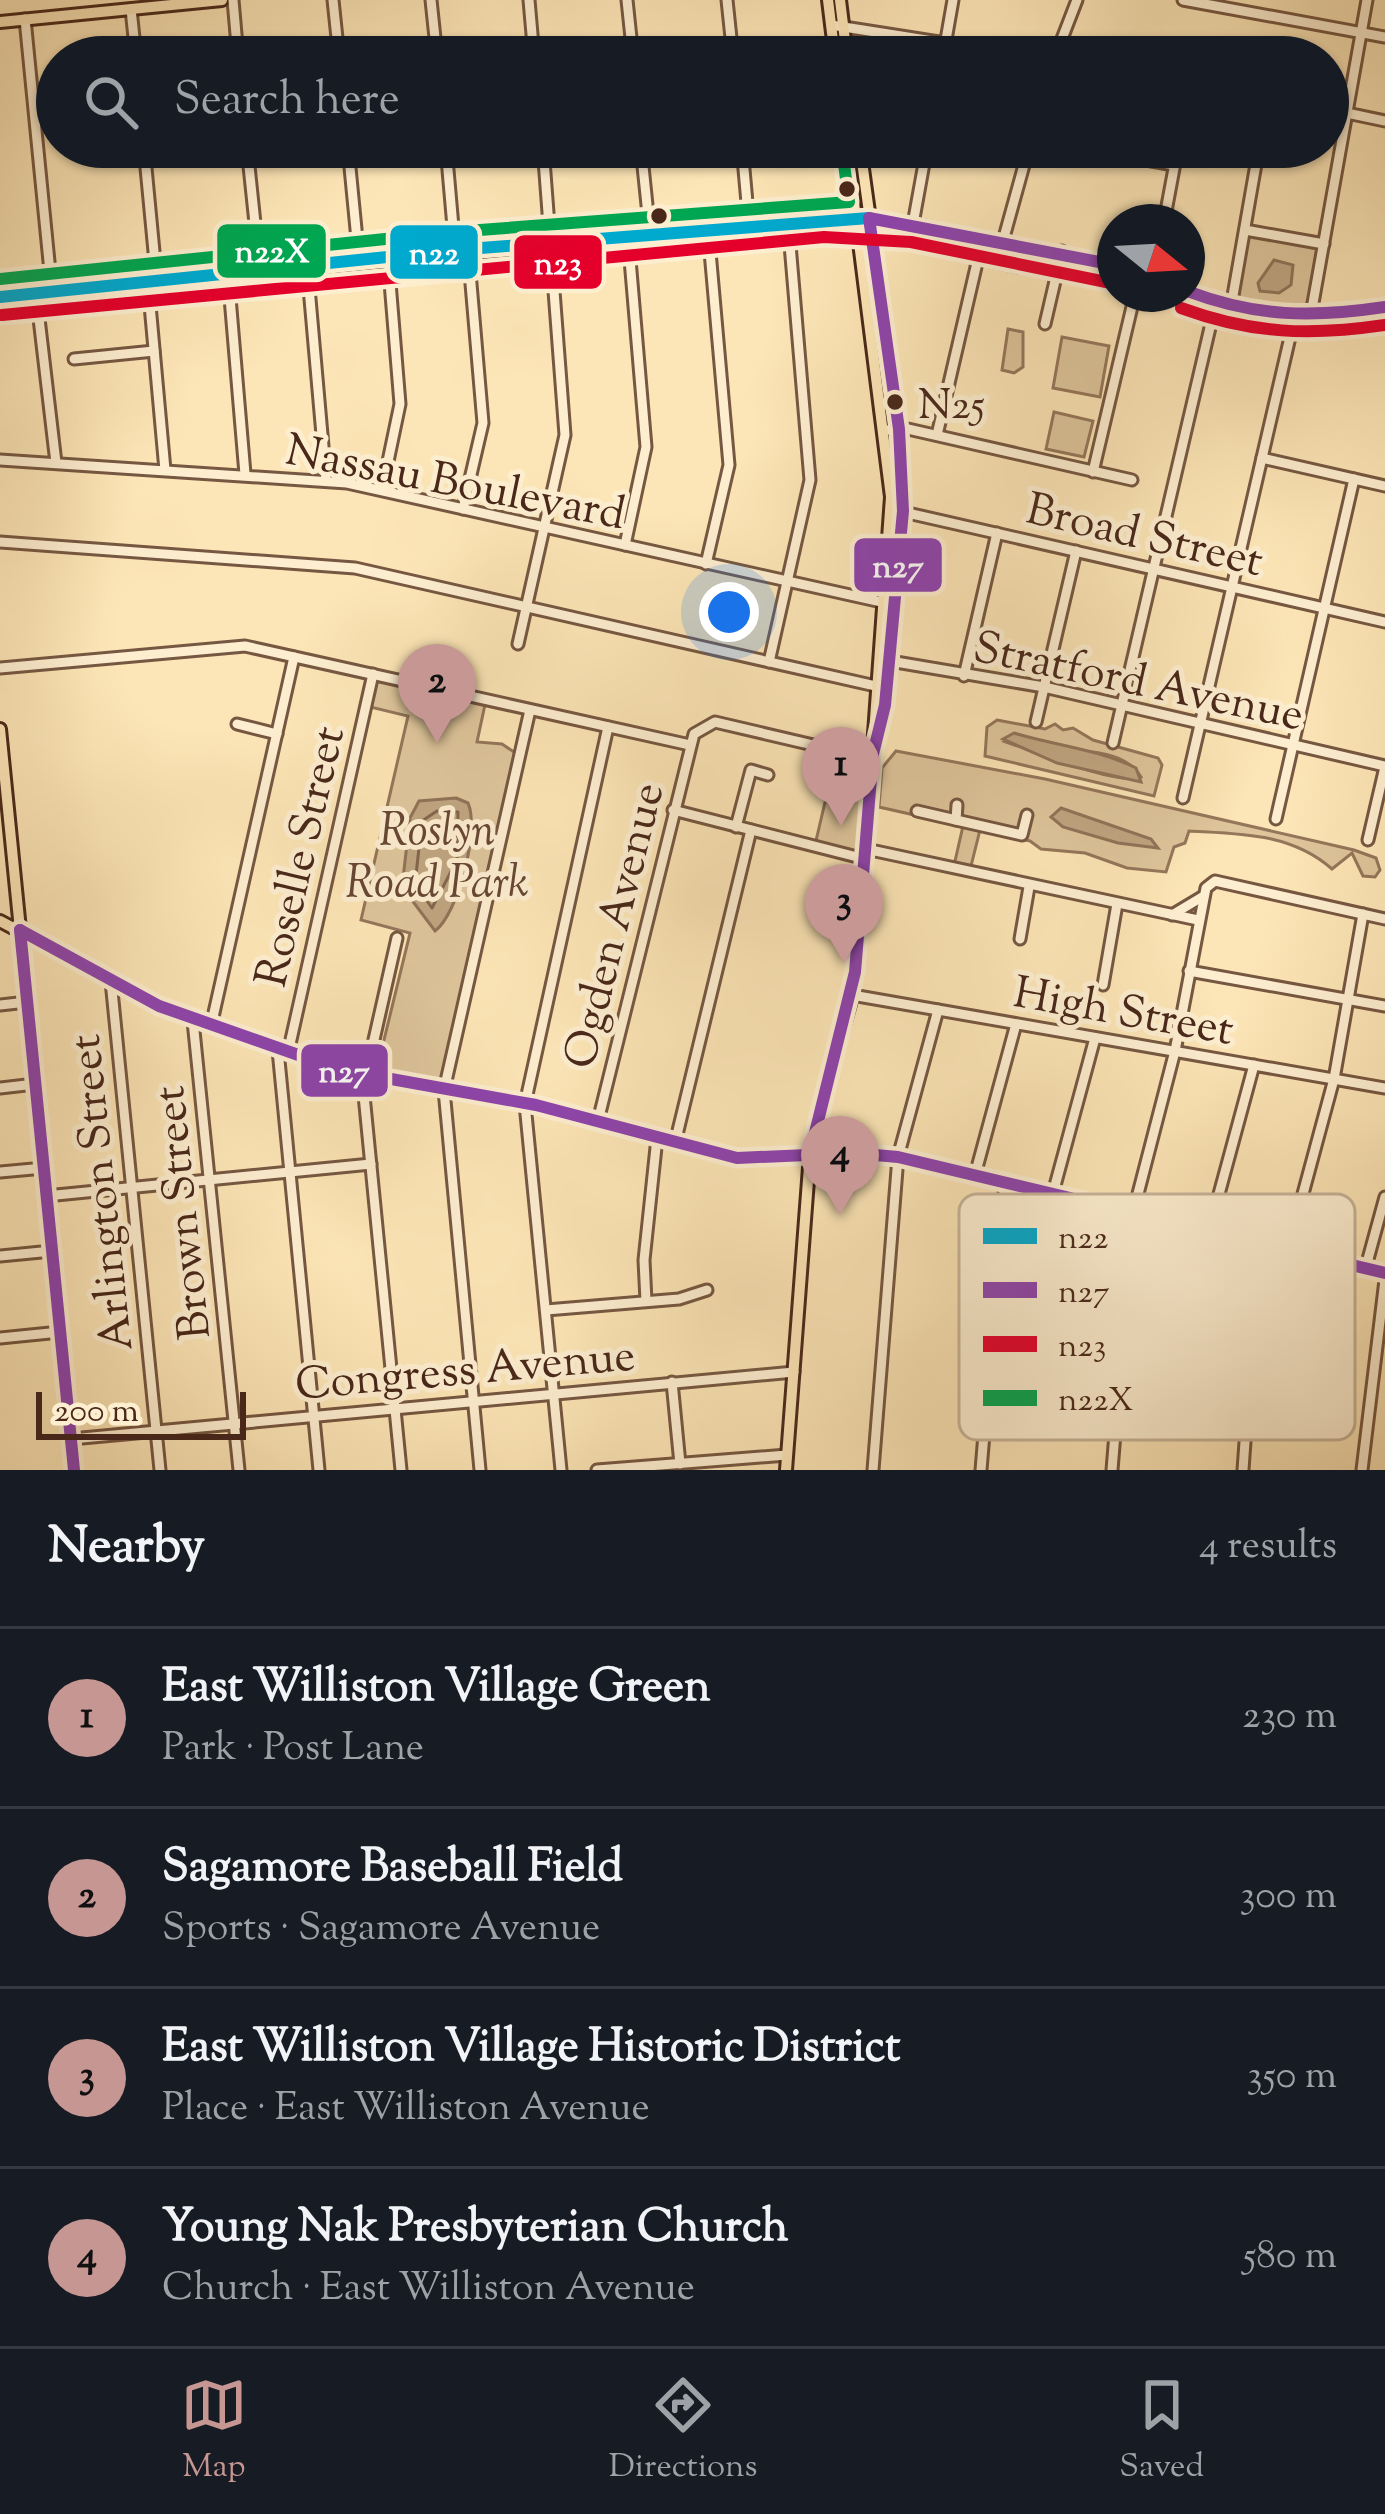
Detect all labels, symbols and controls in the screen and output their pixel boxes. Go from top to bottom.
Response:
search box [36,36,1349,168]
icon: search [78,69,144,135]
text: Search here [174,70,400,135]
unlabelled marker [836,178,858,200]
north arrow [1097,204,1205,312]
unlabelled marker [648,205,670,227]
line badge: n22X [215,222,328,280]
line badge: n22 [388,223,480,281]
text: n22X [234,230,310,278]
text: n22 [409,232,460,280]
line badge: n23 [512,233,604,291]
text: n23 [534,242,582,290]
place label: N25 [918,378,985,438]
marker: N25 [884,391,906,413]
street label: Nassau Boulevard [280,421,630,550]
street label: Broad Street [1019,480,1269,597]
line badge: n27 [852,536,944,594]
text: n27 [872,545,924,593]
your location [699,582,759,642]
street label: Stratford Avenue [967,618,1309,751]
pin: 2 [398,644,476,743]
street label: Roselle Street [242,721,365,994]
pin: 1 [802,727,880,826]
street label: Ogden Avenue [550,777,684,1076]
park label: Roslyn Road Park [345,801,529,918]
pin: 3 [805,864,883,963]
street label: High Street [1008,963,1238,1066]
street label: Arlington Street [56,1031,153,1354]
line badge: n27 [299,1042,390,1099]
text: n27 [318,1050,370,1098]
street label: Brown Street [140,1082,231,1342]
pin: 4 [801,1116,879,1215]
legend [959,1194,1355,1440]
text: n22 [1058,1216,1108,1264]
text: n27 [1058,1270,1109,1318]
text: n23 [1058,1324,1106,1372]
street label: Congress Avenue [293,1326,638,1421]
text: n22X [1058,1378,1133,1426]
scale bar [36,1386,246,1439]
text: 200 m [54,1389,139,1437]
text: Nearby [48,1512,205,1585]
text: 4 results [1199,1520,1337,1576]
text: East Williston Village Green [162,1657,711,1722]
text: 1 [80,1690,94,1746]
text: 230 m [1242,1690,1337,1746]
text: Park · Post Lane [162,1722,424,1778]
text: Sagamore Baseball Field [162,1837,623,1902]
text: 2 [78,1870,96,1926]
text: 300 m [1240,1870,1337,1926]
text: Sports · Sagamore Avenue [162,1902,600,1958]
text: East Williston Village Historic District [162,2017,900,2082]
text: 3 [79,2050,95,2106]
text: 350 m [1247,2050,1337,2106]
text: Place · East Williston Avenue [162,2082,650,2138]
text: Young Nak Presbyterian Church [162,2197,789,2262]
text: 4 [77,2230,97,2286]
text: 580 m [1243,2230,1337,2286]
text: Church · East Williston Avenue [162,2262,695,2318]
tab: Map [181,2372,247,2492]
tab: Directions [609,2372,758,2492]
tab: Saved [1119,2372,1204,2492]

